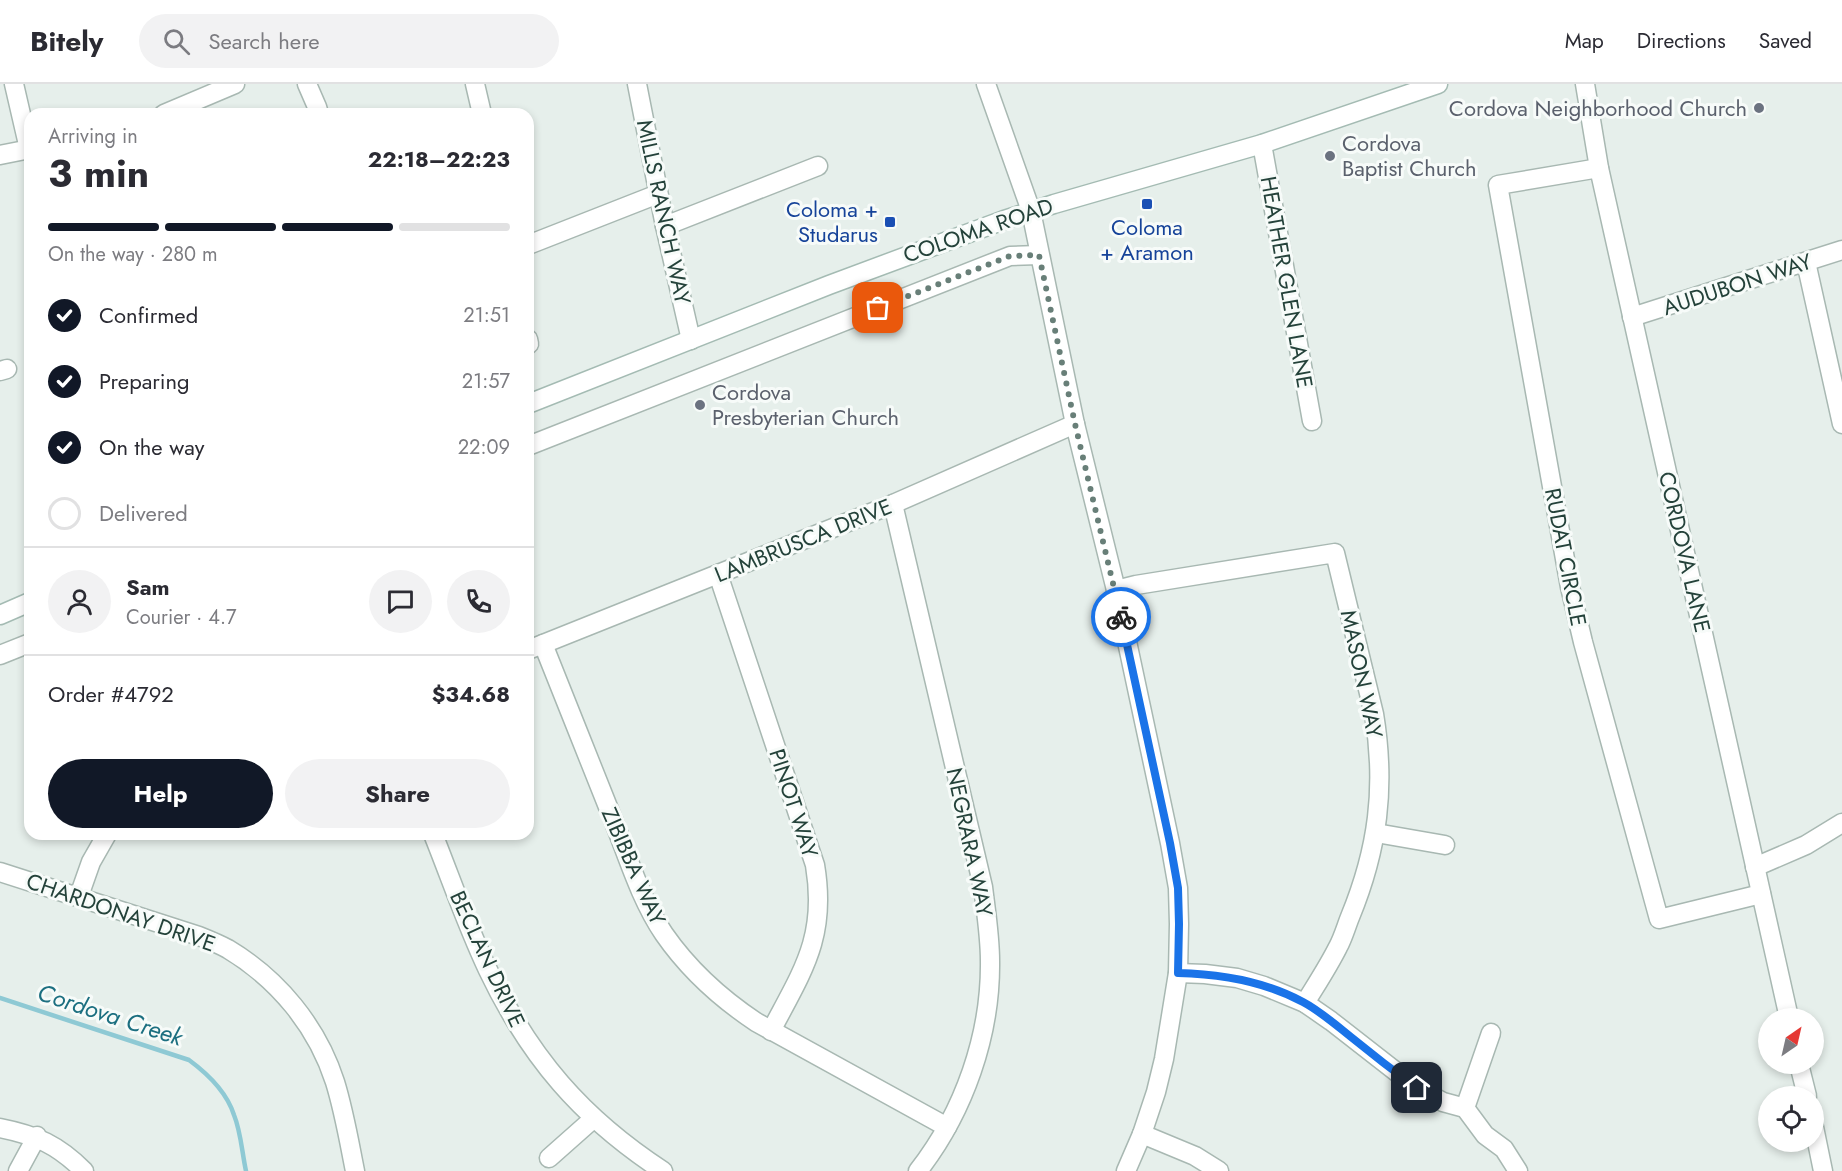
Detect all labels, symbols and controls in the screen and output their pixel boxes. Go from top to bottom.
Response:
search box [139,14,559,68]
text: Bitely [30,21,103,62]
icon: search [160,25,193,58]
text: Search here [208,25,320,57]
text: Map [1565,26,1604,56]
text: Directions [1637,26,1726,56]
text: Saved [1759,26,1812,56]
place label: Cordova Neighborhood Church [1449,92,1747,124]
marker: Cordova Neighborhood Church [1752,101,1766,115]
street label: MILLS RANCH WAY [629,117,699,308]
text: Arriving in [48,122,138,151]
place label: Cordova Baptist Church [1342,127,1477,184]
text: 22:18–22:23 [368,143,510,175]
text: 3 min [48,145,149,202]
marker: Cordova Baptist Church [1323,149,1337,163]
street label: HEATHER GLEN LANE [1253,173,1321,391]
street label: COLOMA ROAD [899,189,1057,271]
place label: Coloma + Studarus [786,193,878,250]
marker: Coloma + Aramon [1140,197,1154,211]
place label: Coloma + Aramon [1100,211,1194,268]
marker: Coloma + Studarus [883,215,897,229]
text: On the way · 280 m [48,240,218,269]
street label: AUDUBON WAY [1658,245,1816,323]
pin [852,282,903,333]
icon: bag [861,291,894,324]
icon: check [48,299,81,332]
text: Confirmed [99,299,198,331]
text: 21:51 [463,301,510,330]
icon: check [48,365,81,398]
text: Preparing [99,365,190,397]
text: 21:57 [462,367,510,396]
place label: Cordova Presbyterian Church [712,376,899,433]
marker: Cordova Presbyterian Church [693,398,707,412]
icon: check [48,431,81,464]
text: On the way [99,431,204,463]
text: 22:09 [458,433,510,462]
street label: CORDOVA LANE [1651,468,1719,636]
street label: RUDAT CIRCLE [1537,485,1595,629]
street label: LAMBRUSCA DRIVE [710,490,896,590]
text: Delivered [99,497,188,529]
button: person [48,570,111,633]
button: chat [369,570,432,633]
button: phone [447,570,510,633]
text: Sam [126,571,170,603]
courier [1091,587,1151,647]
icon: bike [1105,601,1138,634]
text: Courier · 4.7 [126,603,237,632]
street label: MASON WAY [1333,607,1391,742]
text: Order #4792 [48,678,174,710]
text: $34.68 [432,678,510,710]
street label: PINOT WAY [761,744,827,862]
button: Help [48,759,273,828]
button: Share [285,759,510,828]
street label: NEGRARA WAY [939,765,1002,920]
street label: ZIBIBBA WAY [594,802,674,930]
street label: CHARDONAY DRIVE [22,865,220,959]
street label: BECLAN DRIVE [442,885,534,1033]
water label: Cordova Creek [33,975,189,1055]
north arrow [1758,1008,1824,1074]
map controls [1758,1008,1824,1152]
pin [1391,1062,1442,1113]
icon: home [1400,1071,1433,1104]
button: locate [1758,1086,1824,1152]

